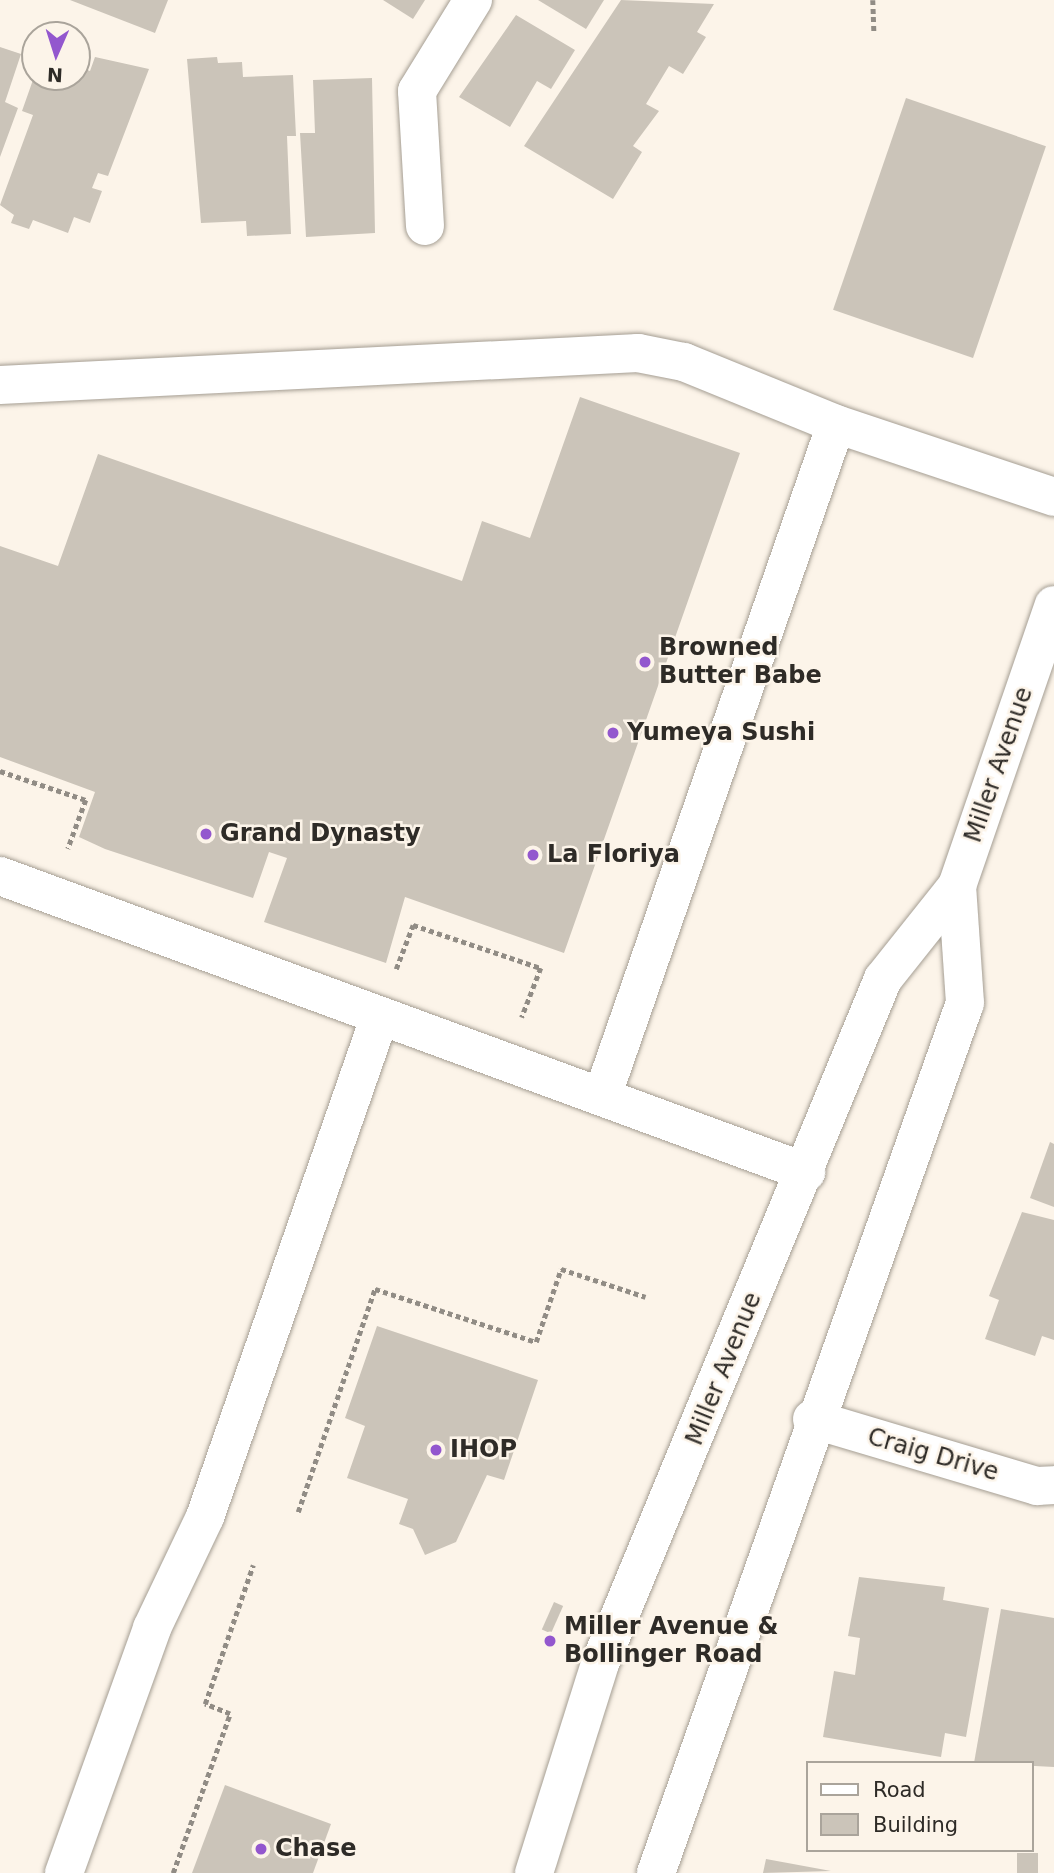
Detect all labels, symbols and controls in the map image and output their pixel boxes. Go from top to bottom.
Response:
north arrow [21,21,91,91]
text: N [46,64,64,86]
place label: Browned Butter Babe [659,634,822,690]
marker: Browned Butter Babe [637,654,653,670]
street label: Miller Avenue [959,684,1039,846]
place label: Yumeya Sushi [627,719,815,747]
marker: Yumeya Sushi [605,725,621,741]
place label: Grand Dynasty [220,820,421,848]
marker: Grand Dynasty [198,826,214,842]
place label: La Floriya [547,841,680,869]
marker: La Floriya [525,847,541,863]
street label: Miller Avenue [680,1288,768,1450]
street label: Craig Drive [864,1423,1002,1487]
place label: IHOP [450,1436,517,1464]
marker: IHOP [428,1442,444,1458]
place label: Miller Avenue & Bollinger Road [564,1613,778,1669]
marker: Miller Avenue & Bollinger Road [542,1633,558,1649]
legend [806,1761,1033,1852]
text: Road [873,1778,926,1802]
text: Building [873,1813,958,1837]
place label: Chase [275,1835,356,1863]
marker: Chase [253,1841,269,1857]

